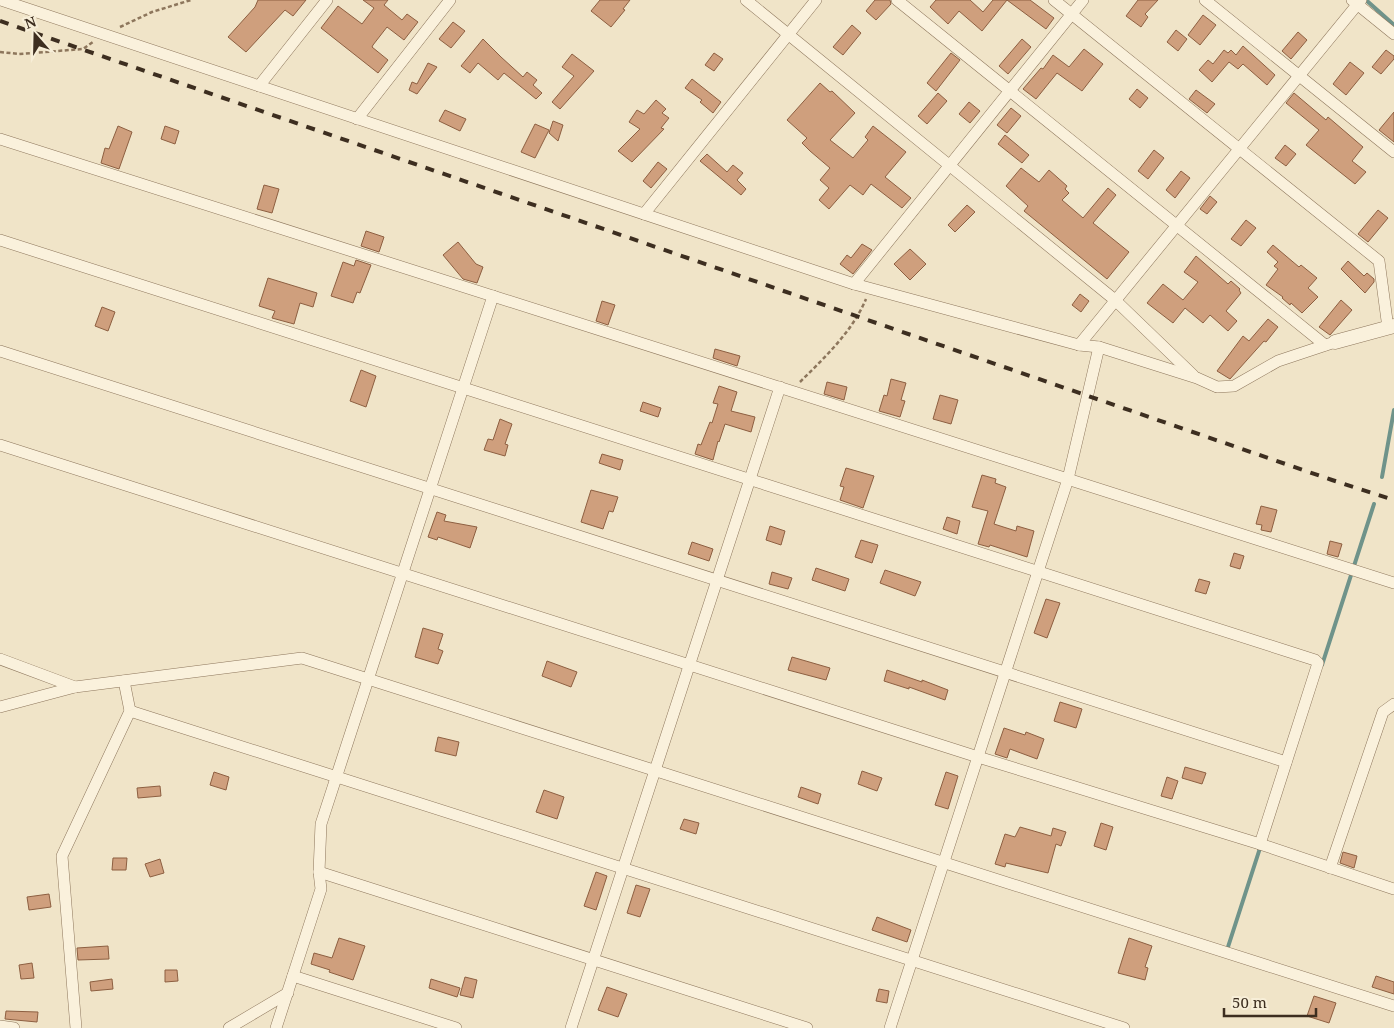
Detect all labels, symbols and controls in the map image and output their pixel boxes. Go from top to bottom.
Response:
north arrow [10,10,60,60]
text: N [22,11,39,33]
scale bar [1224,986,1316,1018]
text: 50 m [1232,992,1267,1012]

